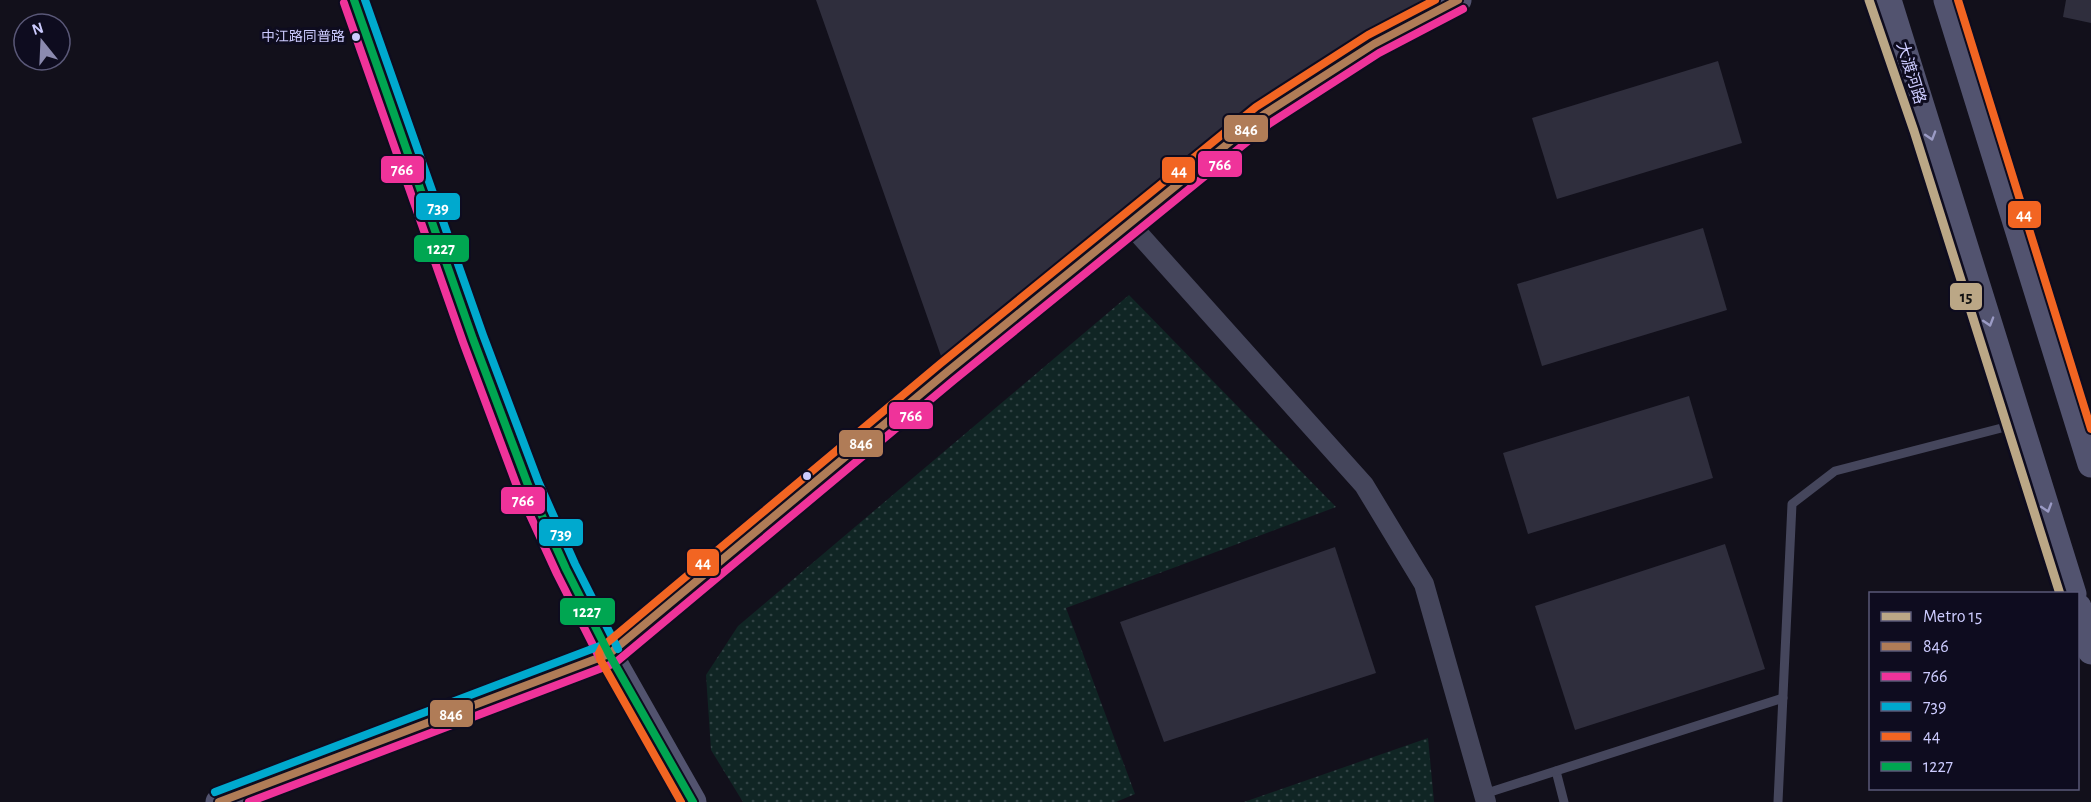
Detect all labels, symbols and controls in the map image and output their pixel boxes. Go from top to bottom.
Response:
north arrow [12,12,72,72]
text: N [30,19,45,38]
place label: 中江路同普路 [261,29,345,44]
marker: 中江路同普路 [350,31,362,43]
street label: 大渡河路 [1894,40,1929,106]
line badge: 846 [1223,114,1269,143]
text: 846 [1234,122,1258,138]
one-way arrow [1924,130,1936,141]
line badge: 766 [1197,150,1243,178]
line badge: 766 [380,155,425,184]
line badge: 44 [1161,156,1196,184]
text: 766 [1209,157,1231,173]
text: 766 [391,162,413,178]
text: 44 [1171,163,1187,179]
line badge: 739 [415,192,461,221]
text: 739 [427,200,449,216]
line badge: 44 [2007,200,2042,229]
text: 44 [2016,207,2032,223]
line badge: 1227 [413,234,470,263]
text: 1227 [427,241,455,257]
line badge: 15 [1949,282,1983,311]
text: 15 [1960,289,1972,305]
one-way arrow [1982,316,1994,327]
line badge: 766 [888,401,934,430]
text: 766 [900,408,922,424]
line badge: 846 [838,429,884,458]
text: 846 [849,436,873,452]
unlabelled marker [801,470,813,482]
line badge: 766 [500,486,546,515]
text: 766 [512,493,534,509]
one-way arrow [2040,502,2052,513]
line badge: 739 [538,518,584,547]
text: 739 [550,526,572,542]
line badge: 44 [686,548,720,577]
text: 44 [695,555,711,571]
legend [1869,592,2079,790]
line badge: 1227 [559,597,616,626]
text: 1227 [573,604,601,620]
text: Metro 15 [1923,608,1982,626]
text: 846 [1923,638,1949,656]
text: 766 [1923,668,1947,686]
text: 739 [1923,698,1946,716]
line badge: 846 [429,699,474,728]
text: 846 [439,707,463,723]
text: 44 [1923,728,1941,746]
text: 1227 [1923,758,1953,776]

